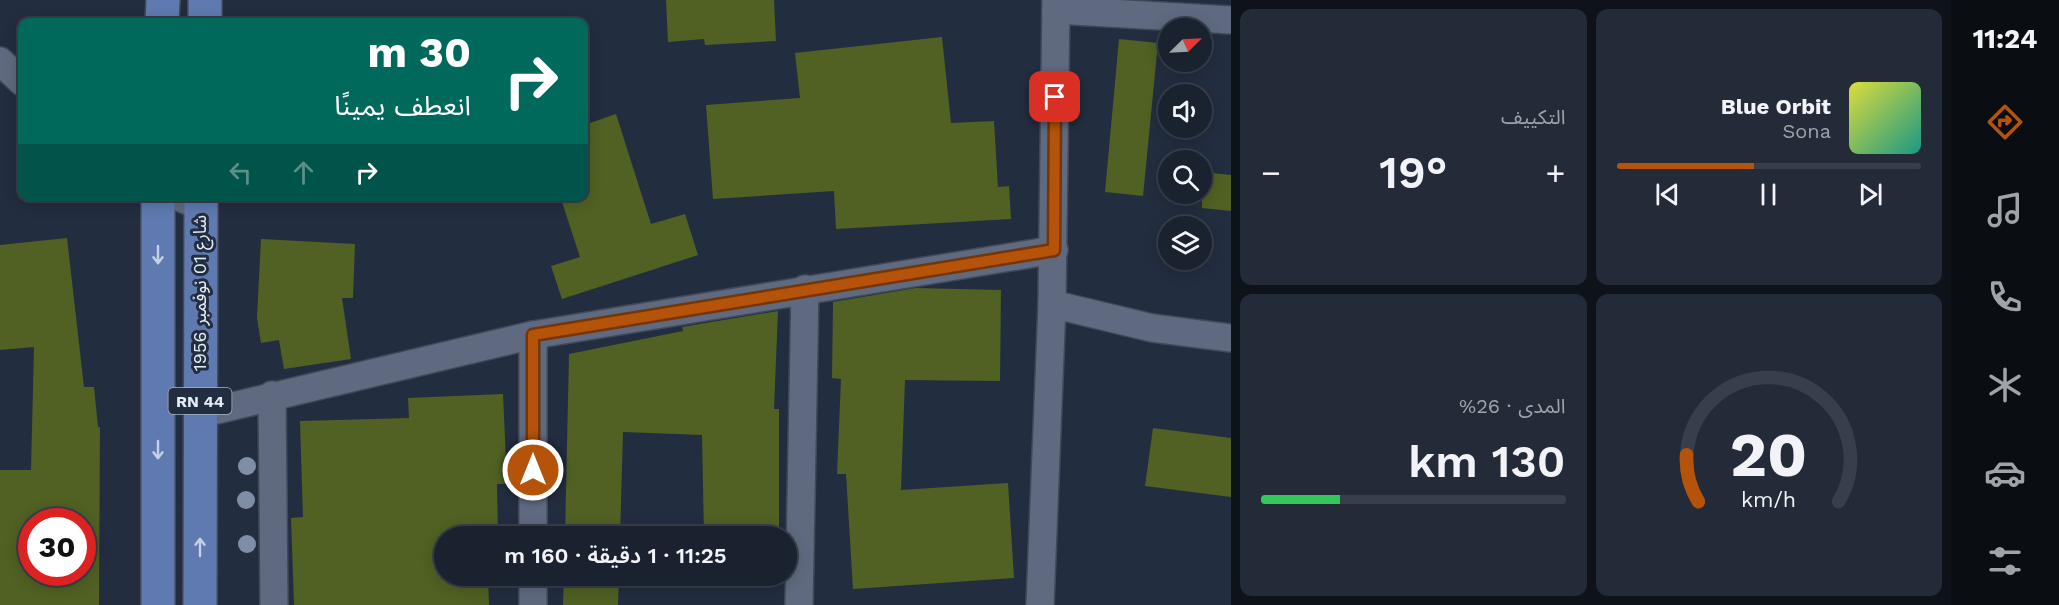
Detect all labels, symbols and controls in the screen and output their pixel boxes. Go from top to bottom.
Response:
north arrow [1158,18,1212,72]
map controls [1158,18,1212,270]
text: 11:24 [1973,23,2037,55]
text: 30 m [367,28,471,77]
icon: right [492,42,570,120]
pin [1029,71,1080,122]
icon: arrive [1038,80,1071,113]
button: sound [1158,84,1212,138]
text: انعطف يمينًا [334,90,471,122]
text: Blue Orbit [1721,94,1831,119]
icon: directions [1984,101,2026,143]
text: التكييف [1501,105,1566,129]
text: Sona [1782,119,1831,143]
text: 19° [1379,146,1447,199]
button: search [1158,150,1212,204]
text: − [1261,153,1281,192]
text: + [1546,153,1566,192]
icon: left [224,156,257,189]
icon: ahead [287,156,320,189]
icon: right [350,156,383,189]
icon: previous [1651,178,1684,211]
icon: pause [1752,178,1785,211]
icon: next [1854,178,1887,211]
icon: music [1984,189,2026,231]
street label: شارع 01 نوفمبر 1956 [189,215,214,371]
button: layers [1158,216,1212,270]
one-way arrow [152,244,164,264]
icon: phone [1984,276,2026,318]
icon: climate [1984,364,2026,406]
road number: RN 44 [168,388,232,414]
text: المدى · 26% [1459,394,1566,418]
text: 20 [1730,418,1807,491]
text: 130 km [1408,435,1566,488]
position arrow [501,438,565,502]
one-way arrow [152,439,164,459]
icon: car [1984,452,2026,494]
text: km/h [1741,487,1796,512]
speed limit sign: 30 [18,508,96,586]
one-way arrow [194,537,206,557]
icon: filters [1984,540,2026,582]
text: 11:25 · 1 دقيقة · 160 m [504,543,727,568]

